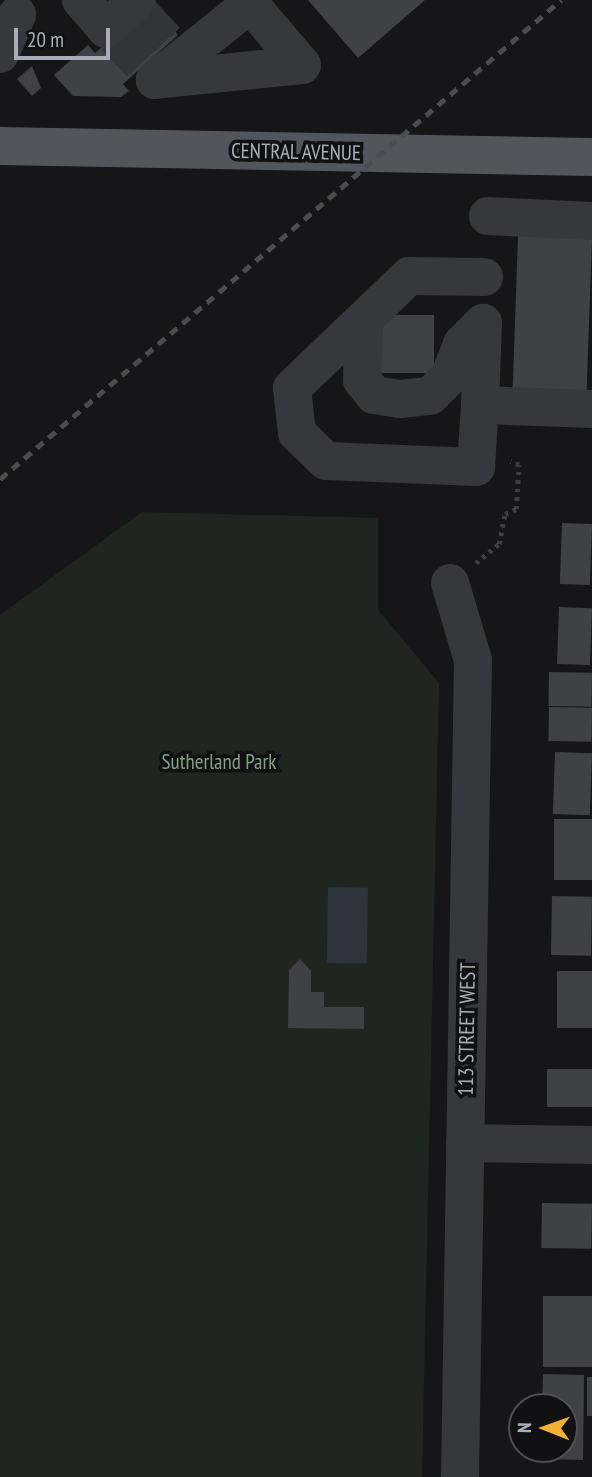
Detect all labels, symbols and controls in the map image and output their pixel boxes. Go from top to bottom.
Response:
scale bar [18,14,114,58]
text: 20 m [27,26,64,53]
street label: CENTRAL AVENUE [230,138,362,166]
park label: Sutherland Park [162,749,276,775]
street label: 113 STREET WEST [453,961,481,1097]
north arrow [508,1393,578,1463]
text: N [512,1422,536,1433]

